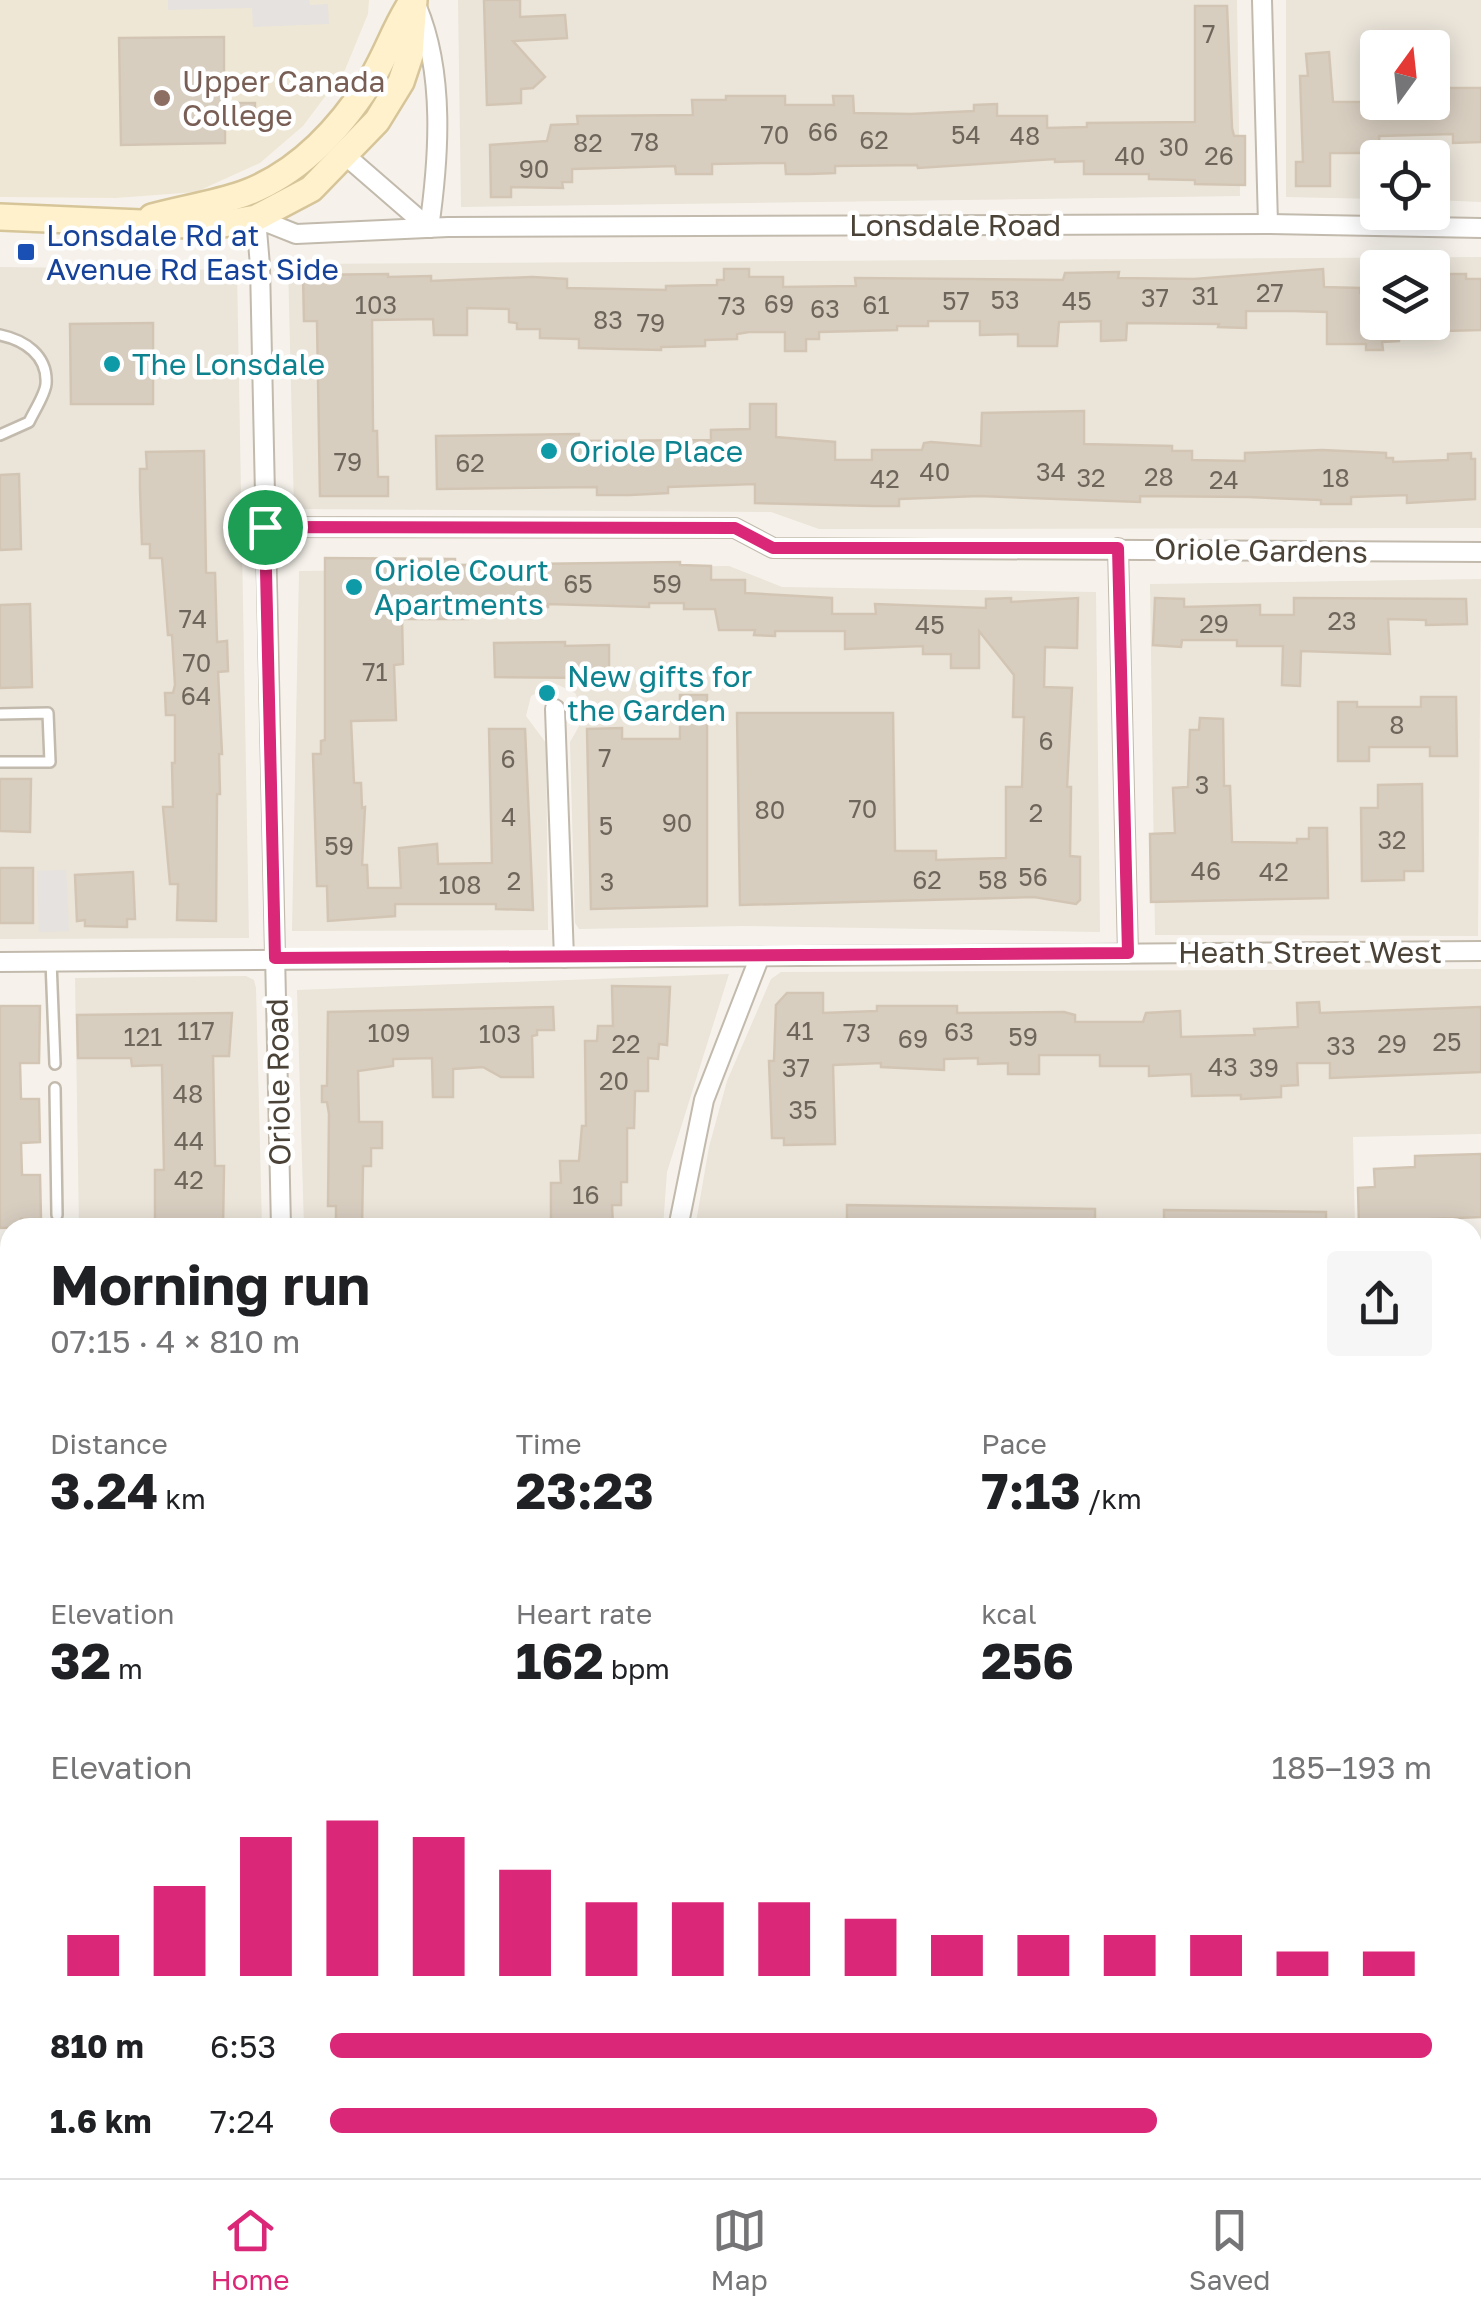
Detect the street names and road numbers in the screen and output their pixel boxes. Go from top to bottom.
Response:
street label: Lonsdale Road [849,207,1061,243]
street label: Oriole Gardens [1154,530,1368,570]
street label: Heath Street West [1178,934,1442,970]
street label: Oriole Road [259,998,297,1166]

